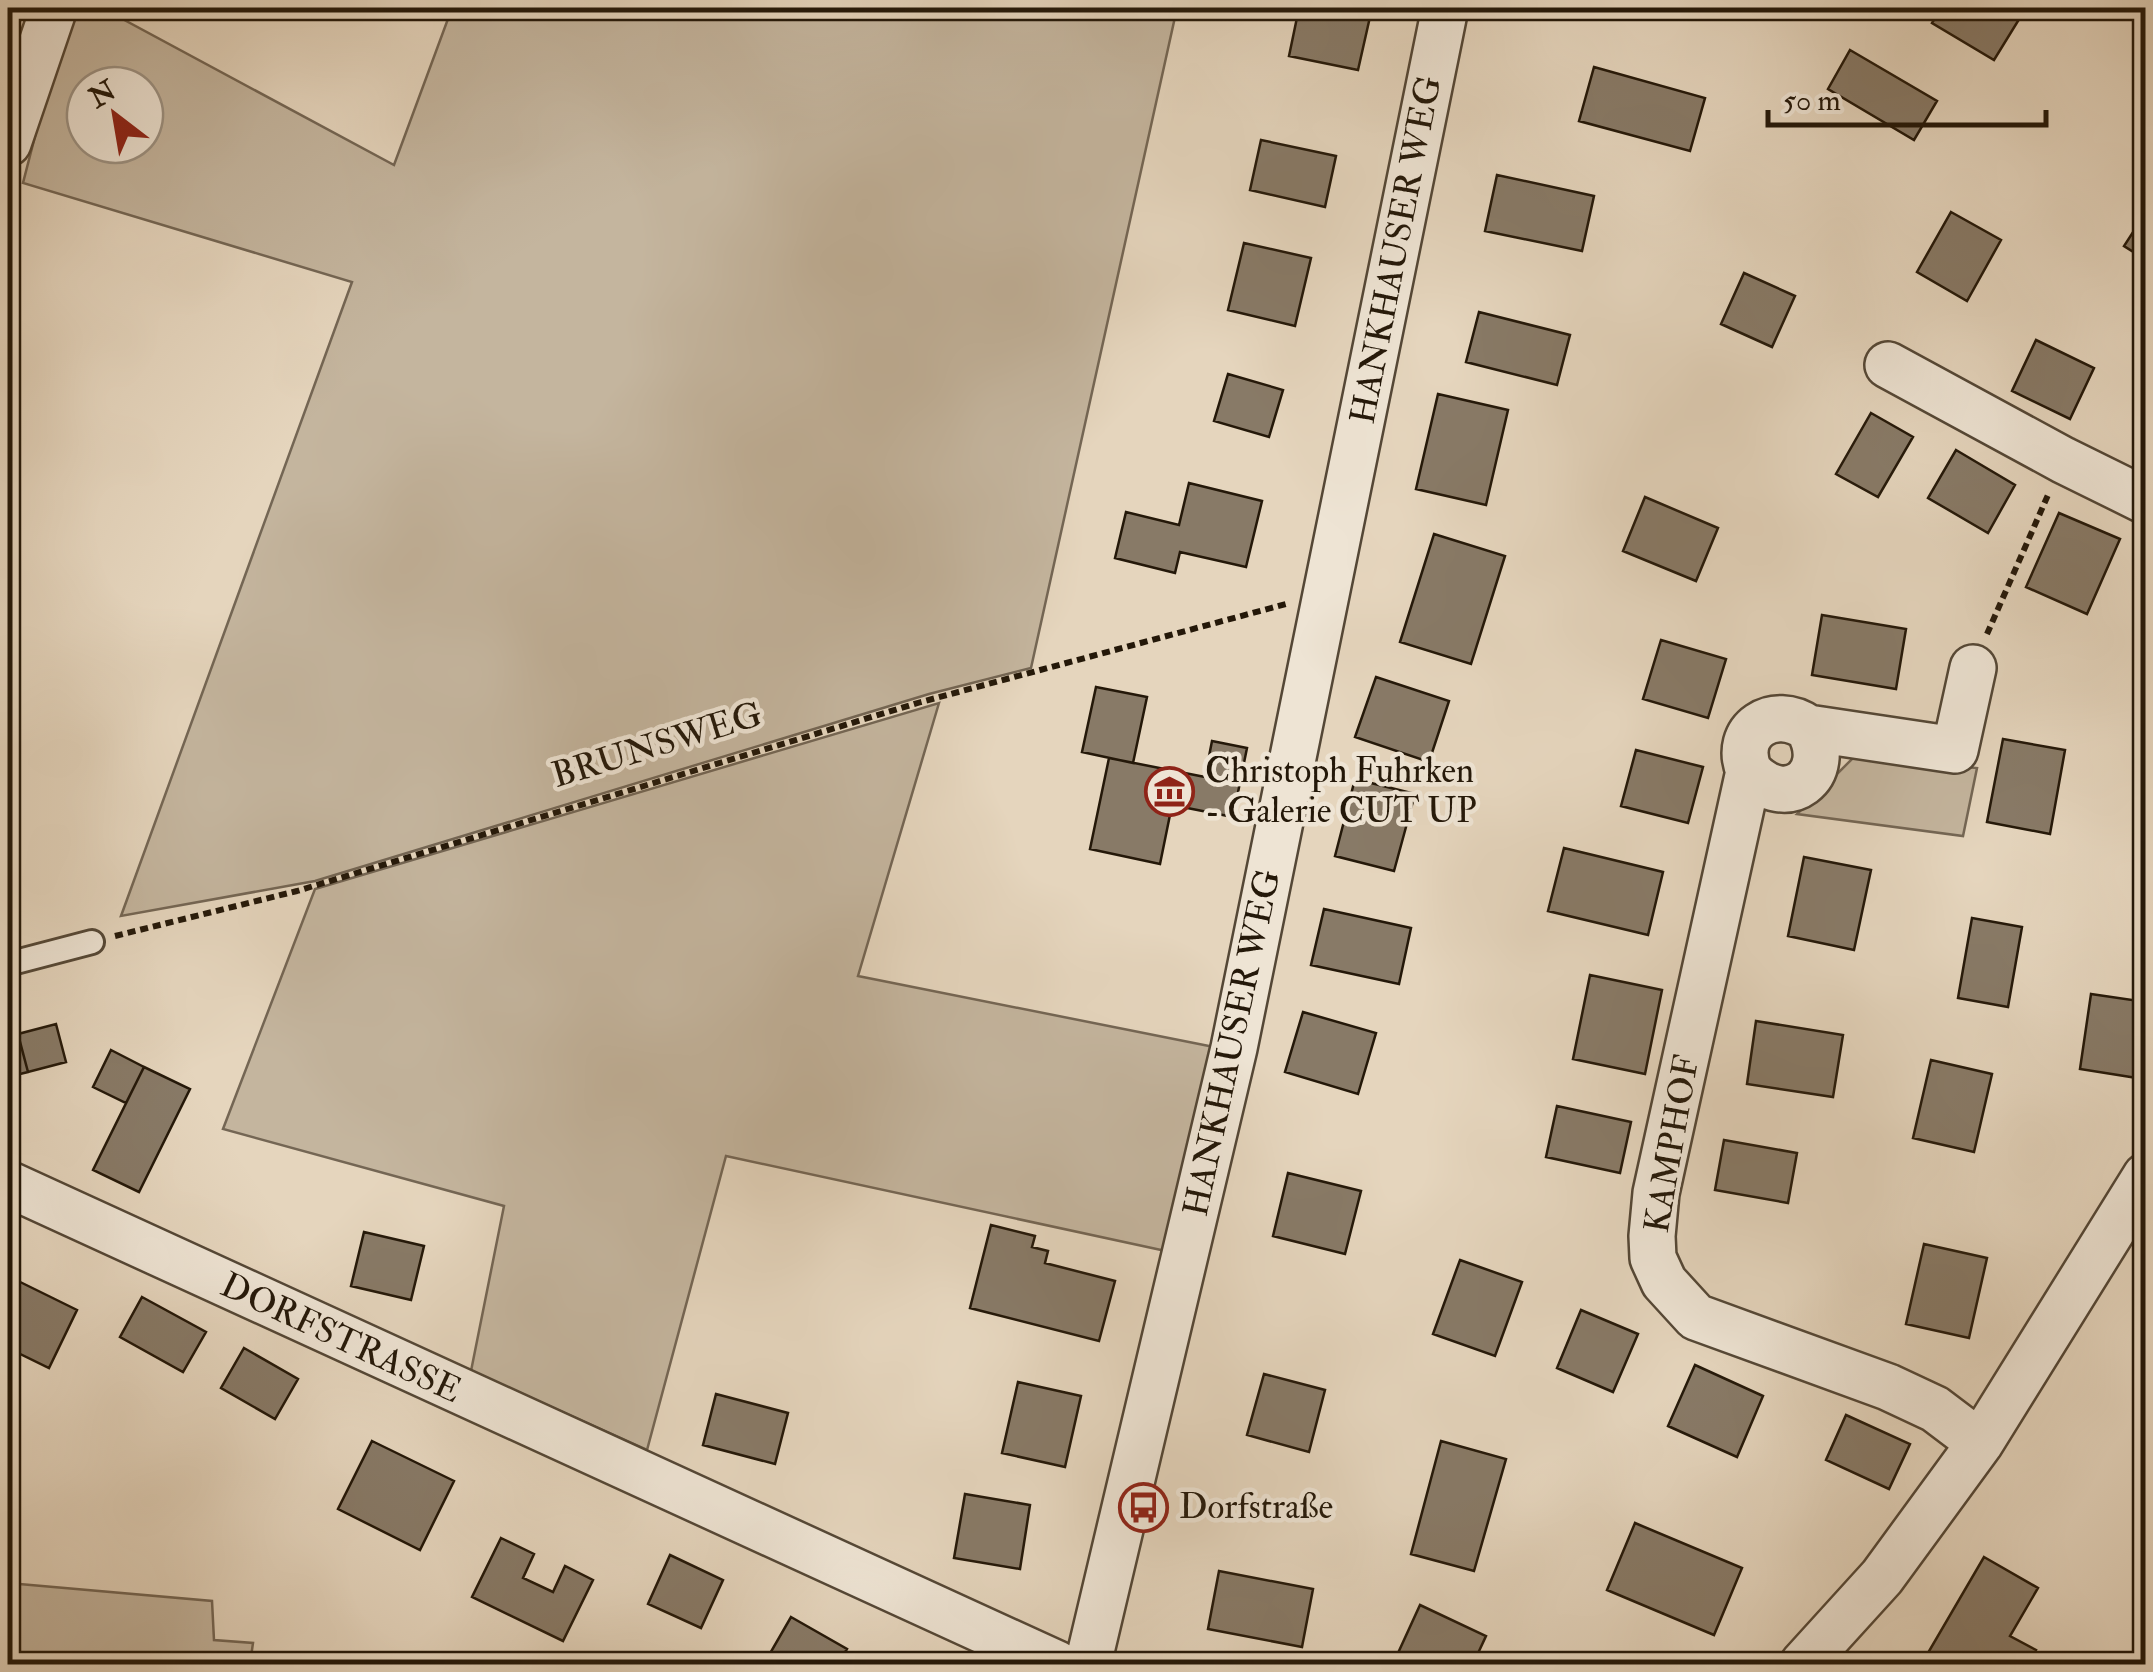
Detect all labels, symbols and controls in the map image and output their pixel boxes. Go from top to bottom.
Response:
north arrow [65,65,165,165]
scale bar [1768,65,2046,127]
street label: HANKHAUSER WEG [1341,72,1451,428]
text: N [82,73,123,117]
text: 50 m [1783,82,1841,119]
street label: BRUNSWEG [547,692,767,798]
place label: Christoph Fuhrken - Galerie CUT UP [1205,749,1477,833]
museum icon: Christoph Fuhrken - Galerie CUT UP [1144,765,1196,817]
street label: HANKHAUSER WEG [1174,866,1290,1220]
street label: KAMPHOF [1635,1052,1709,1236]
street label: DORFSTRASSE [214,1263,468,1413]
bus stop icon: Dorfstraße [1118,1481,1170,1533]
place label: Dorfstraße [1179,1485,1333,1529]

